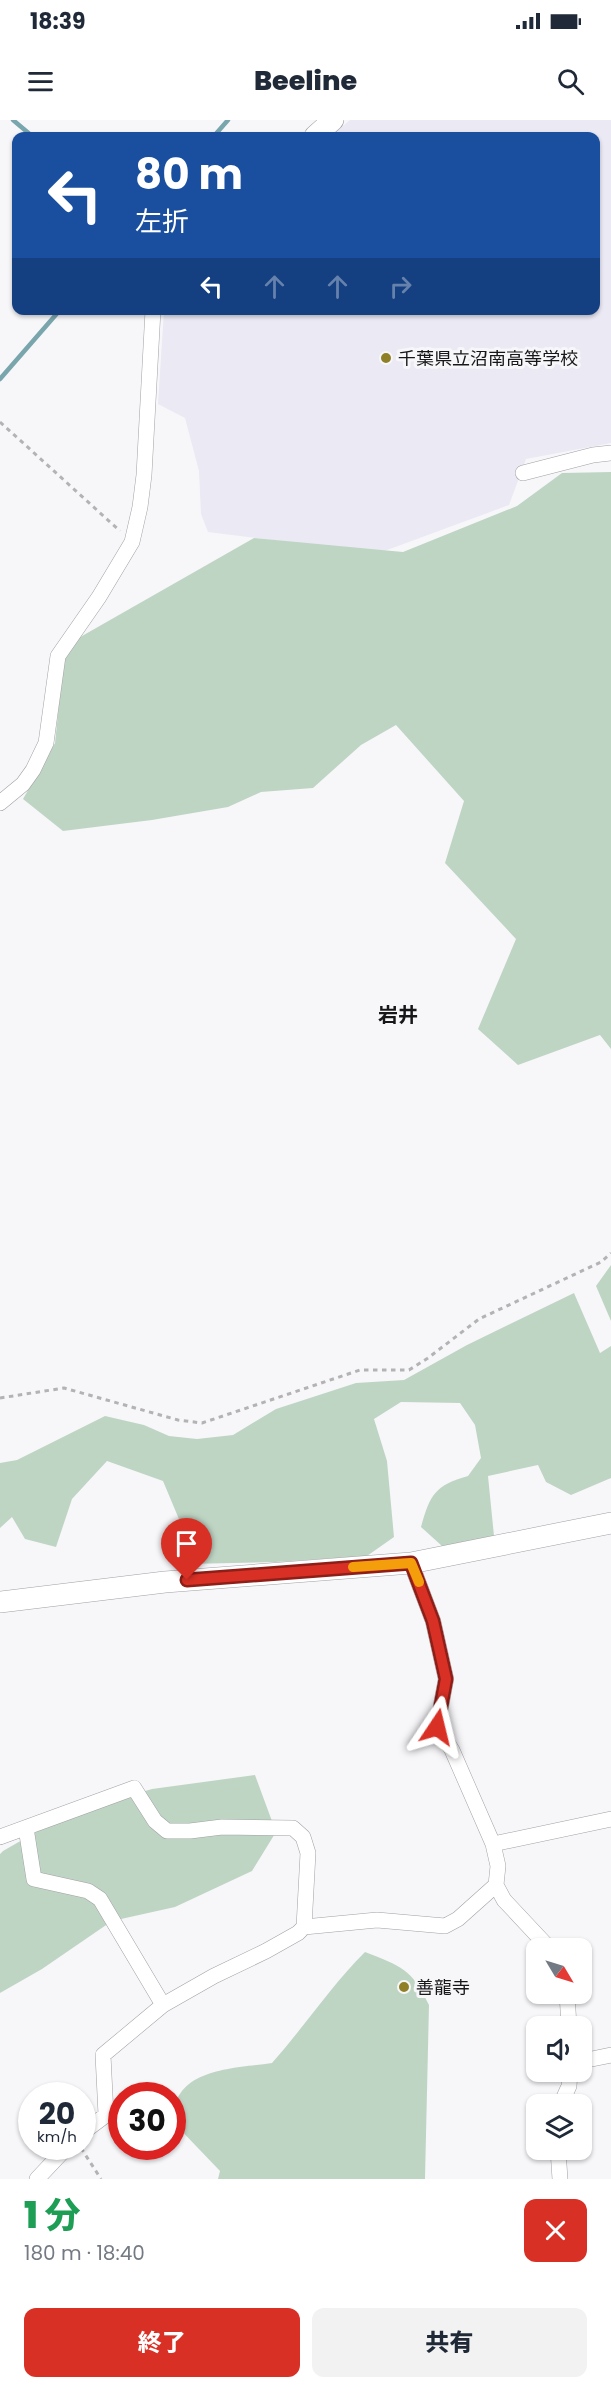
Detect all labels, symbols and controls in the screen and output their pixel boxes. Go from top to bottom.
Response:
text: 18:39 [30,6,86,37]
text: Beeline [254,62,357,99]
icon: menu [24,65,57,98]
icon: search [554,65,587,98]
text: 80 m [135,145,243,204]
icon: left [36,156,114,234]
text: 左折 [135,203,189,240]
icon: left [195,270,228,303]
icon: ahead [258,270,291,303]
icon: ahead [321,270,354,303]
icon: right [384,270,417,303]
place label: 千葉県立沼南高等学校 [398,346,578,371]
marker: 千葉県立沼南高等学校 [379,351,393,365]
district label: 岩井 [378,1001,418,1029]
pin [161,1518,212,1580]
icon: arrive [170,1527,203,1560]
position arrow [405,1695,469,1759]
north arrow [526,1938,592,2004]
map controls [526,1938,592,2160]
place label: 善龍寺 [416,1975,470,2000]
marker: 善龍寺 [397,1980,411,1994]
button: sound [526,2016,592,2082]
speed limit sign: 30 [108,2082,186,2160]
text: 20 [39,2092,75,2135]
button: layers [526,2094,592,2160]
text: km/h [37,2126,77,2147]
text: 1 分 [24,2190,81,2241]
button: close [524,2199,587,2262]
text: 180 m · 18:40 [24,2239,145,2267]
button: 終了 [24,2308,300,2377]
button: 共有 [312,2308,587,2377]

